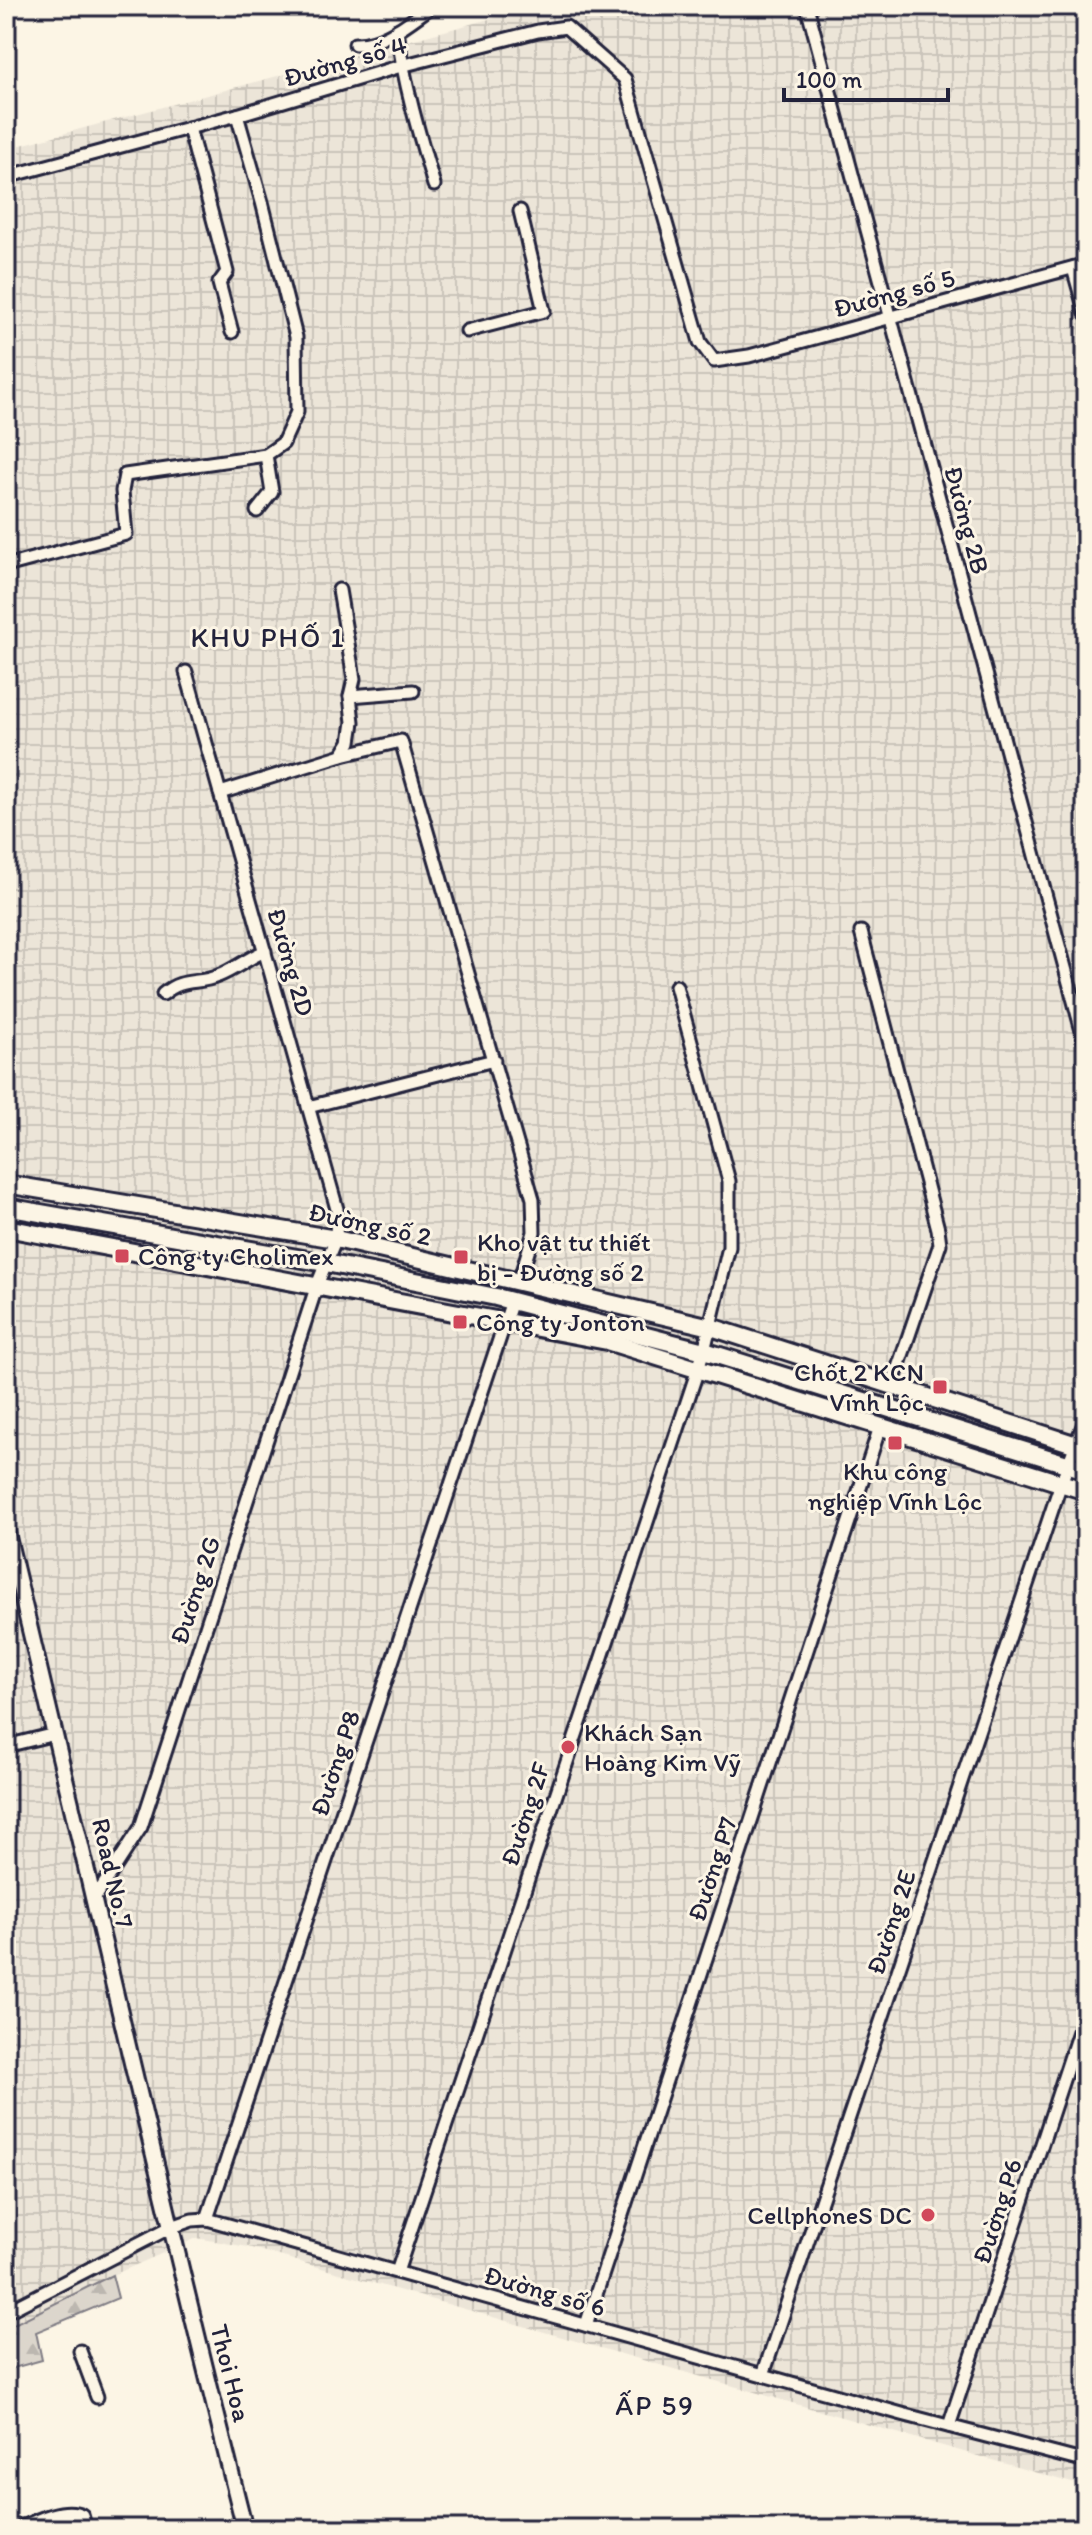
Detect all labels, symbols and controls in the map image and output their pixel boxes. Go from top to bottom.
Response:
street label: Đường số 4 [280,28,411,94]
scale bar [784,52,948,102]
text: 100 m [796,65,862,94]
street label: Đường số 5 [830,261,958,325]
street label: Đường 2B [937,462,997,578]
district label: KHU PHỐ 1 [190,620,346,654]
street label: Đường 2D [260,904,322,1020]
street label: Đường số 2 [306,1195,435,1253]
place label: Kho vật tư thiết bị - Đường số 2 [477,1226,651,1288]
place label: Công ty Cholimex [138,1240,334,1272]
marker: Công ty Cholimex [113,1247,131,1265]
marker: Kho vật tư thiết bị - Đường số 2 [452,1248,470,1266]
place label: Công ty Jonton [476,1306,645,1338]
marker: Công ty Jonton [451,1313,469,1331]
place label: Chốt 2 KCN Vĩnh Lộc [794,1356,924,1418]
marker: Chốt 2 KCN Vĩnh Lộc [931,1378,949,1396]
marker: Khu công nghiệp Vĩnh Lộc [886,1434,904,1452]
place label: Khu công nghiệp Vĩnh Lộc [808,1455,982,1517]
street label: Đường 2G [163,1532,227,1648]
street label: Đường P8 [303,1706,367,1820]
place label: Khách Sạn Hoàng Kim Vỹ [584,1716,741,1778]
marker: Khách Sạn Hoàng Kim Vỹ [559,1738,577,1756]
street label: Đường 2F [493,1757,557,1870]
street label: Đường P7 [680,1813,744,1925]
street label: Road No.7 [85,1815,141,1931]
street label: Đường 2E [859,1866,923,1978]
street label: Đường P6 [965,2154,1029,2268]
place label: CellphoneS DC [747,2199,912,2231]
marker: CellphoneS DC [919,2206,937,2224]
street label: Đường số 6 [481,2258,609,2324]
street label: Thoi Hoa [203,2321,259,2425]
district label: ẤP 59 [615,2388,695,2422]

